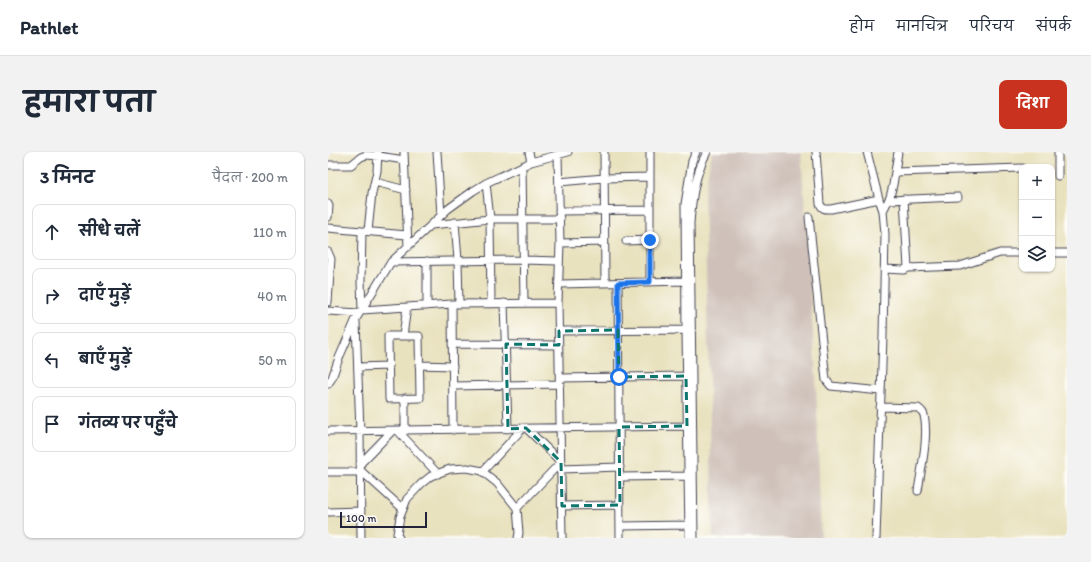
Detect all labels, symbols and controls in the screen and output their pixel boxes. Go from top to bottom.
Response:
text: Pathlet [20,16,78,39]
text: होम [850,18,874,35]
text: मानचित्र [896,18,948,35]
text: परिचय [970,18,1014,35]
text: संपर्क [1036,18,1071,35]
button: दिशा [999,80,1067,129]
text: हमारा पता [24,85,155,119]
map controls [1019,164,1055,272]
button: + [1019,164,1055,200]
text: 3 मिनट [40,167,94,187]
text: पैदल · 200 m [212,170,288,185]
button: − [1019,200,1055,236]
icon: ahead [41,221,63,243]
text: सीधे चलें [79,222,140,240]
text: 110 m [253,225,287,240]
route end [641,231,659,249]
button: layers [1019,236,1055,272]
icon: right [41,285,63,307]
text: दाएँ मुड़ें [79,286,131,304]
text: 40 m [257,289,287,304]
icon: left [41,349,63,371]
text: बाएँ मुड़ें [79,350,131,368]
text: 50 m [258,353,287,368]
route start [610,368,628,386]
icon: arrive [41,413,63,435]
text: गंतव्य पर पहुँचे [79,414,177,432]
scale bar [340,510,427,529]
text: 100 m [346,512,376,525]

